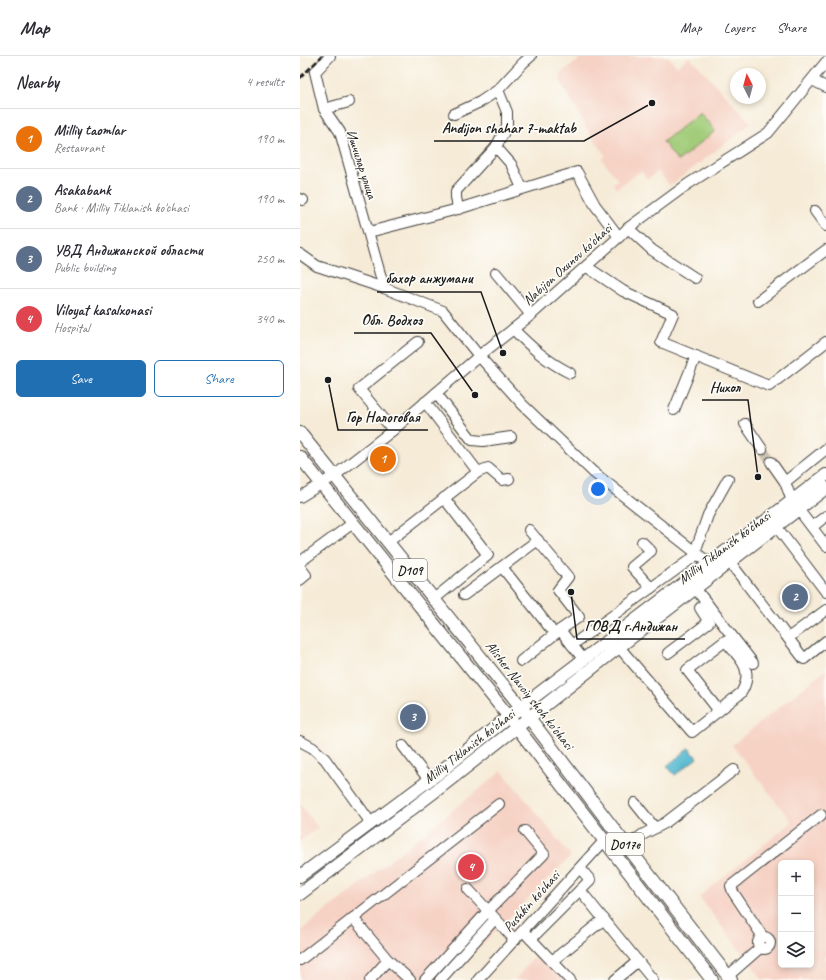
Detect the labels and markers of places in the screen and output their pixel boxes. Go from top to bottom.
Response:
callout: Andijon shahar 7-maktab [434,114,584,141]
callout: бахор анжумани [377,265,481,292]
callout: Обл. Водхоз [354,306,431,333]
callout: Нихол [702,373,748,400]
callout: Гор Налоговая [338,403,428,430]
pin: 1 [370,444,396,474]
pin: 2 [782,582,808,612]
callout: ГОВД г.Андижан [577,612,685,639]
pin: 3 [400,702,426,732]
pin: 4 [458,852,484,882]

